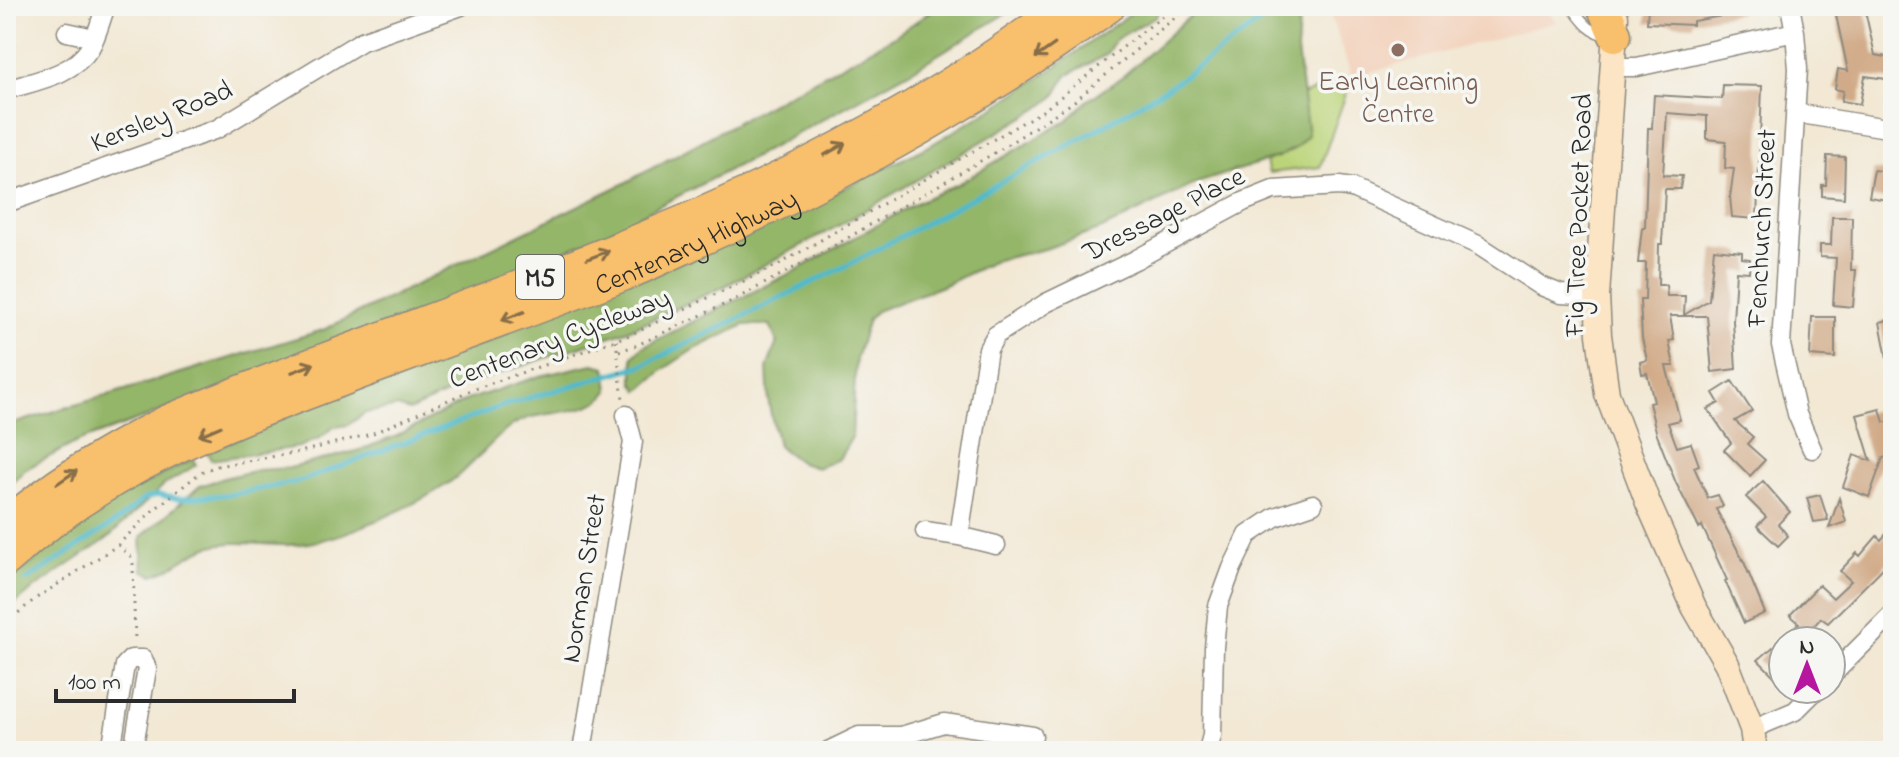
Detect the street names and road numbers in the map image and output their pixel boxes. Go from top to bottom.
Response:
street label: Kersley Road [85,71,240,165]
street label: Fig Tree Pocket Road [1556,93,1605,338]
street label: Fenchurch Street [1738,128,1789,329]
street label: Dressage Place [1076,157,1253,275]
street label: Centenary Highway [589,180,806,308]
road number: M5 [516,255,564,299]
street label: Centenary Cycleway [444,279,677,401]
street label: Norman Street [552,491,619,666]

